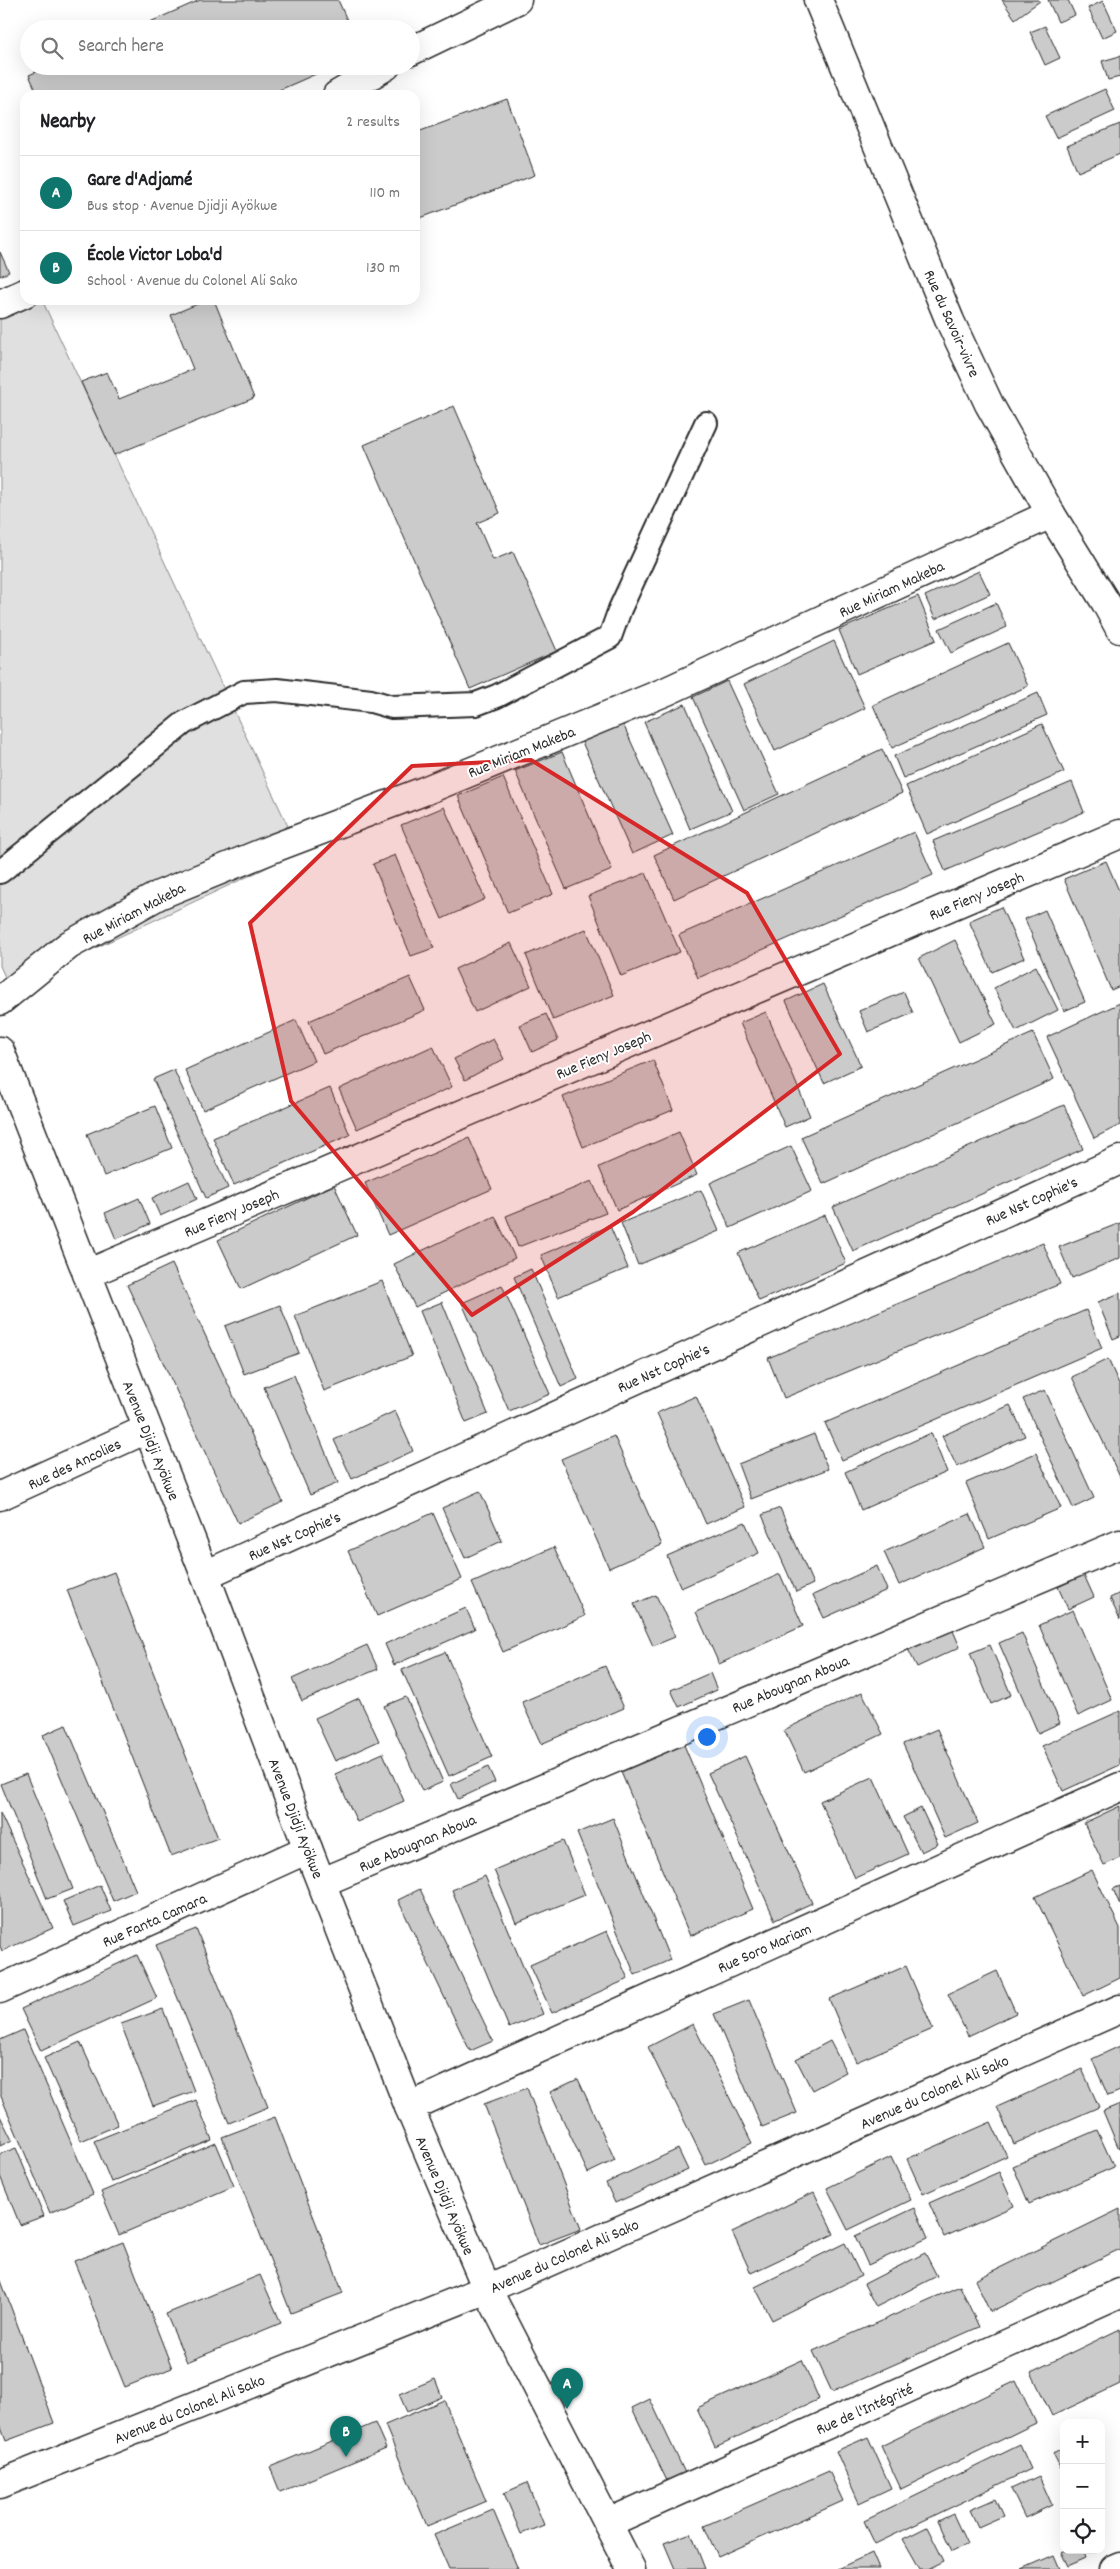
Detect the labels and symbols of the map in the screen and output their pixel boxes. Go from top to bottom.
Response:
street label: Rue du Savoir-vivre [917,267,985,381]
street label: Rue Miriam Makeba [836,556,949,625]
street label: Rue Miriam Makeba [465,721,579,785]
street label: Rue Fieny Joseph [926,867,1028,928]
street label: Rue Miriam Makeba [79,877,190,951]
street label: Rue Fieny Joseph [553,1026,655,1087]
street label: Rue Nst Cophie's [982,1172,1082,1233]
street label: Rue Fieny Joseph [181,1184,283,1245]
street label: Rue Nst Cophie's [614,1339,714,1400]
street label: Avenue Djidji Ayökwe [115,1378,184,1504]
street label: Rue des Ancolies [25,1433,126,1497]
street label: Rue Nst Cophie's [245,1507,345,1568]
street label: Rue Abougnan Aboua [729,1650,854,1720]
your location [694,1724,720,1750]
street label: Avenue Djidji Ayökwe [261,1755,328,1882]
street label: Rue Abougnan Aboua [356,1809,481,1879]
street label: Rue Fanta Camara [99,1888,211,1955]
street label: Rue Soro Mariam [714,1918,816,1980]
street label: Avenue du Colonel Ali Sako [857,2050,1013,2136]
street label: Avenue Djidji Ayökwe [408,2133,479,2259]
street label: Avenue du Colonel Ali Sako [487,2214,643,2300]
pin: A [551,2368,583,2409]
street label: Avenue du Colonel Ali Sako [111,2370,269,2451]
street label: Rue de l'Intégrité [813,2379,917,2442]
pin: B [330,2416,362,2457]

